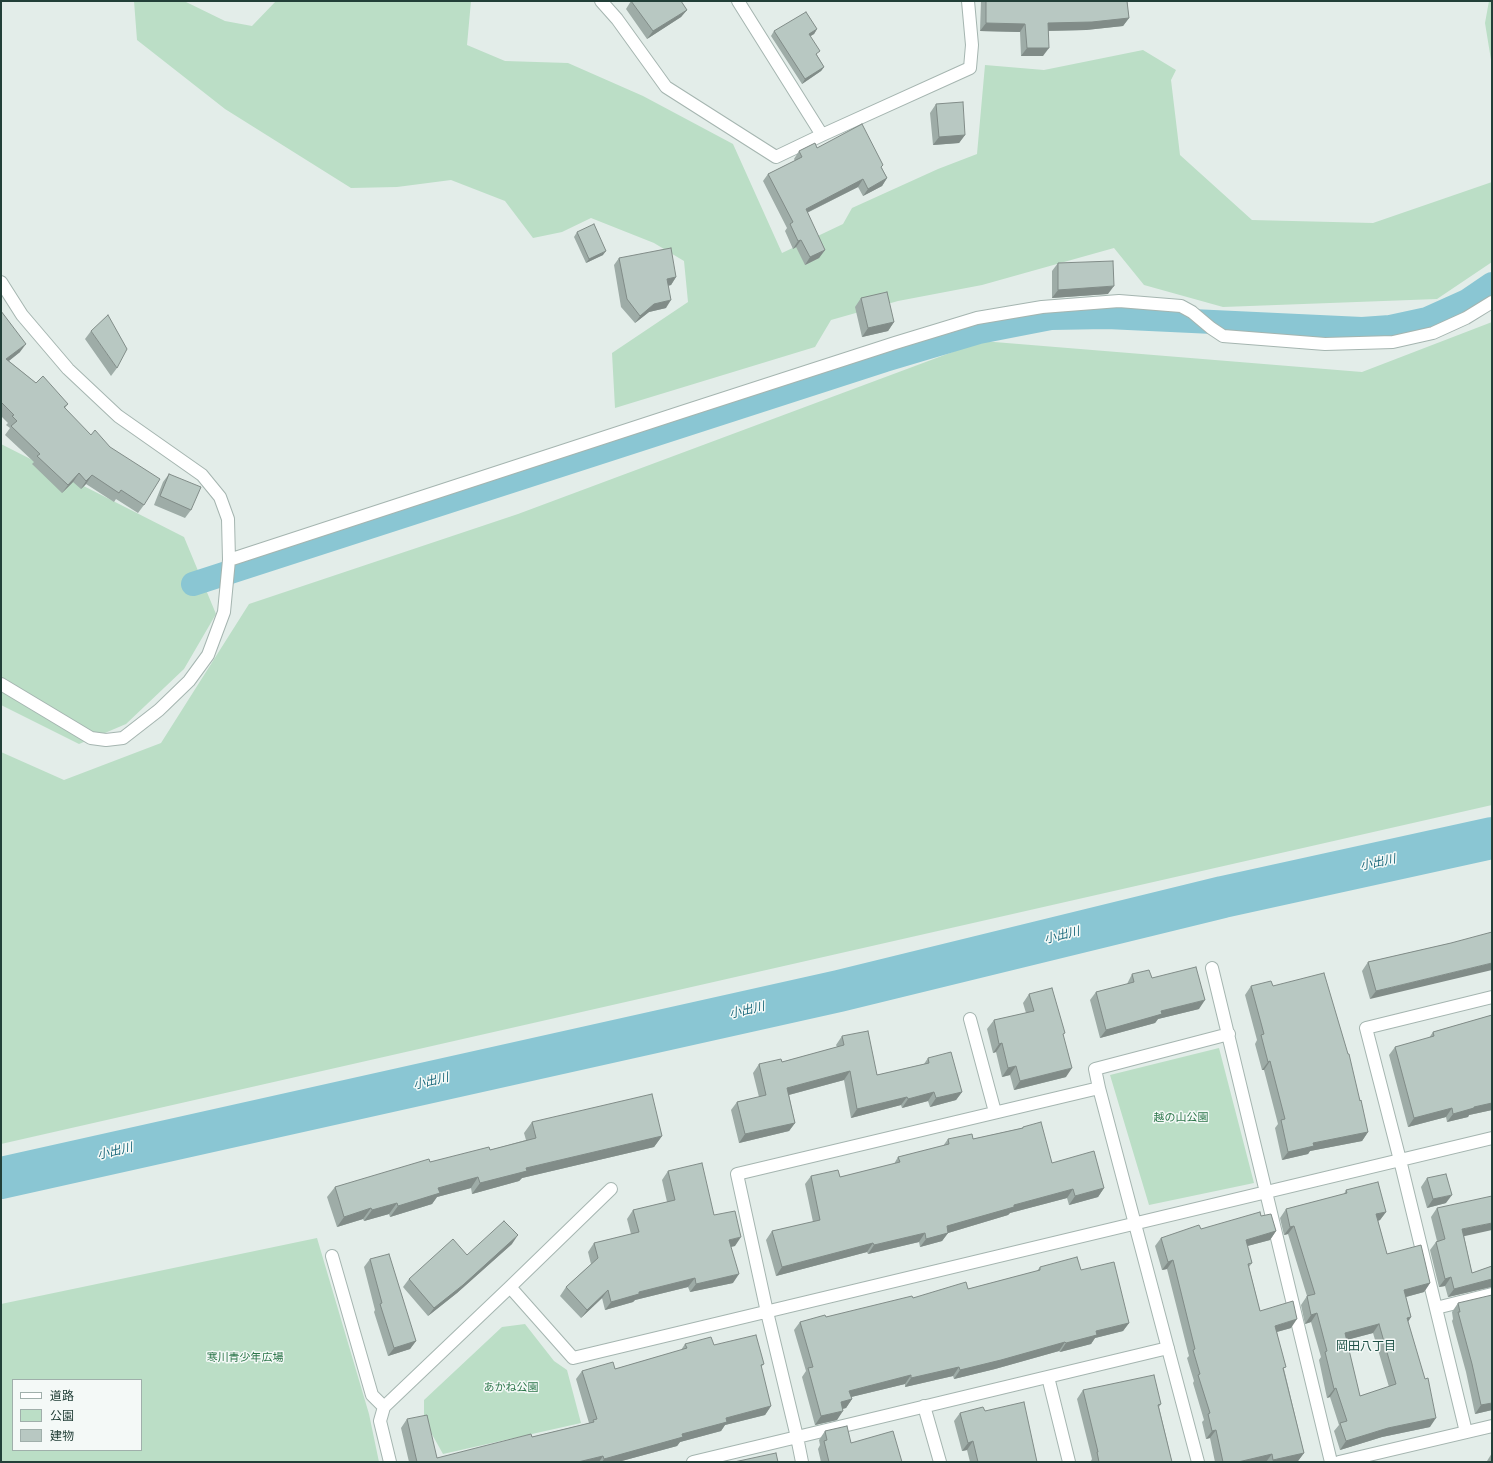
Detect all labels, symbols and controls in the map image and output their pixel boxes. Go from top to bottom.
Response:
water label: 小出川 [1359,852,1397,874]
water label: 小出川 [1043,925,1081,947]
water label: 小出川 [728,1000,766,1022]
water label: 小出川 [412,1071,450,1093]
park label: 越の山公園 [1154,1111,1208,1125]
water label: 小出川 [96,1141,134,1163]
district label: 岡田八丁目 [1336,1340,1396,1354]
park label: 寒川青少年広場 [207,1351,283,1365]
legend [12,1379,142,1451]
park label: あかね公園 [484,1381,538,1395]
text: 道路 [50,1387,74,1404]
text: 公園 [50,1407,74,1424]
text: 建物 [50,1427,74,1444]

